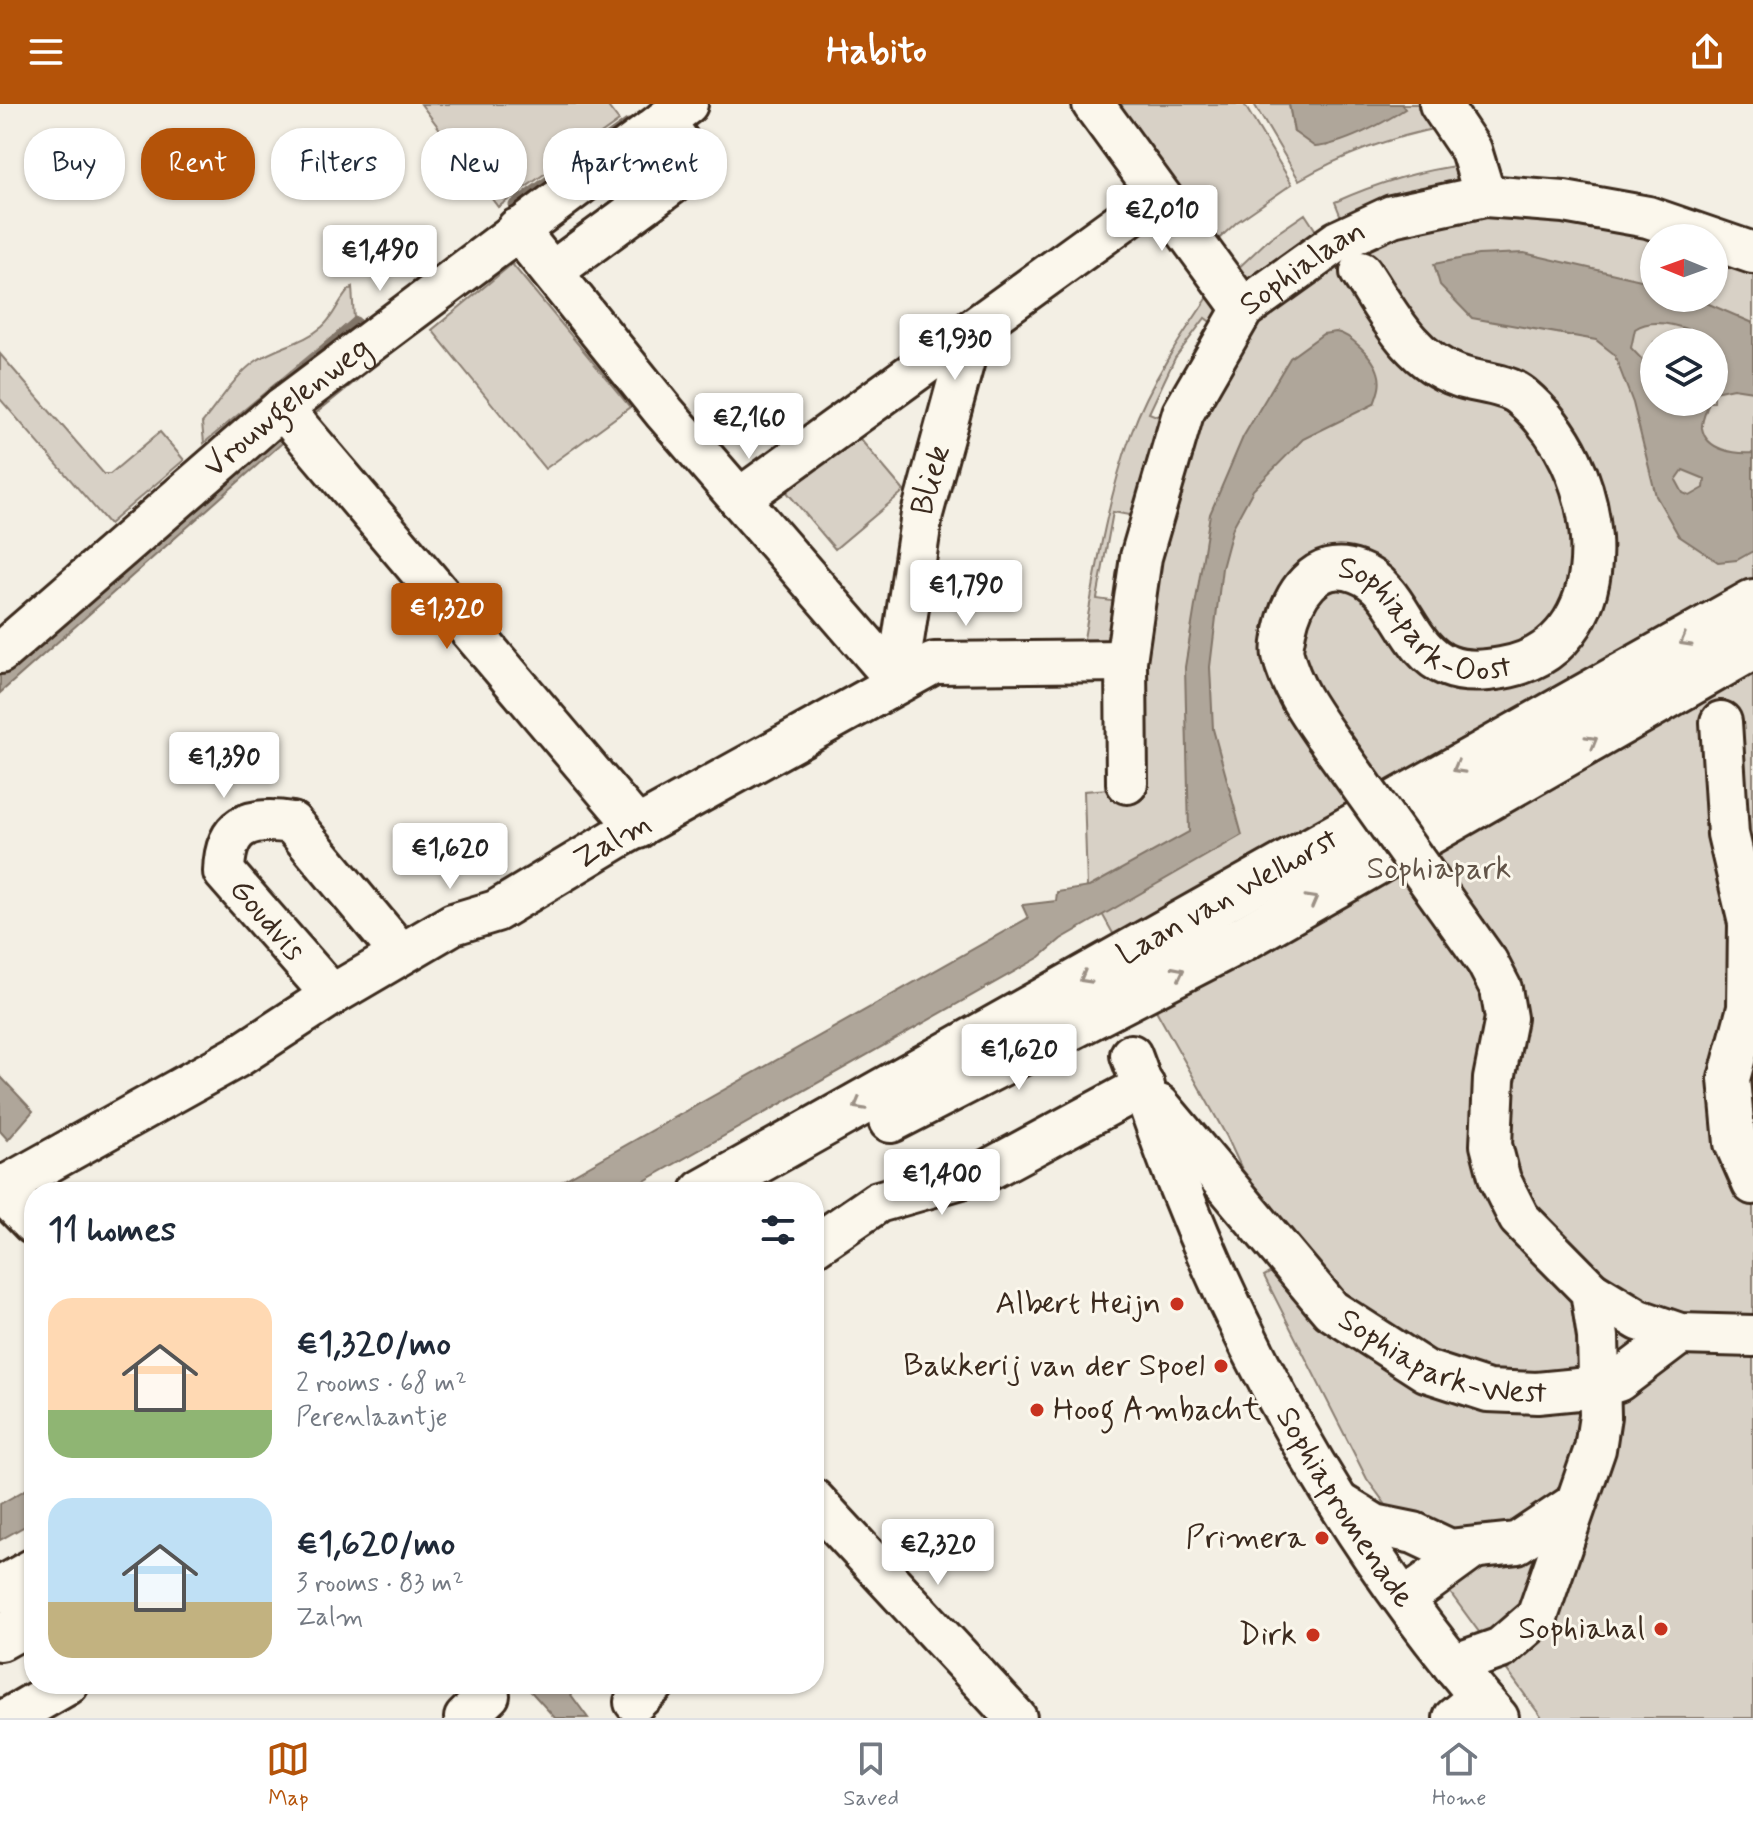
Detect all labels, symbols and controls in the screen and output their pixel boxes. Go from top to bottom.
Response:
text: Habito [826,29,927,76]
icon: menu [24,30,68,74]
icon: share [1685,30,1729,74]
chip: Buy [24,128,125,200]
chip: Rent [141,128,255,200]
chip: Filters [271,128,405,200]
chip: New [421,128,527,200]
chip: Apartment [543,128,727,200]
pin: €2,010 [1097,185,1227,253]
text: €2,010 [1125,194,1199,228]
street label: Sophialaan [1231,210,1372,326]
north arrow [1640,224,1728,312]
map controls [1640,224,1728,416]
pin: €1,490 [315,225,445,293]
text: €1,490 [341,234,419,268]
pin: €1,930 [890,314,1020,382]
text: €1,930 [918,323,992,357]
street label: Vrouwgelenweg [195,328,381,488]
button: layers [1640,328,1728,416]
pin: €2,160 [684,393,814,461]
text: €2,160 [712,402,786,436]
street label: Bliek [902,440,961,520]
street label: Sophiapark-Oost [1335,547,1515,692]
pin: €1,790 [901,560,1031,628]
text: €1,790 [928,569,1004,603]
pin: €1,320 [382,583,512,651]
text: €1,320 [409,592,485,626]
one-way arrow [1679,631,1693,646]
pin: €1,390 [159,732,289,800]
one-way arrow [1583,735,1598,751]
text: €1,390 [187,741,261,775]
one-way arrow [1453,758,1467,774]
street label: Zalm [566,802,659,880]
street label: Laan van Welhorst [1110,818,1346,976]
pin: €1,620 [385,823,515,891]
text: €1,620 [411,832,489,866]
park label: Sophiapark [1367,848,1512,890]
street label: Goudvis [219,870,315,970]
one-way arrow [1304,894,1318,910]
one-way arrow [1171,966,1186,981]
one-way arrow [1080,968,1094,984]
pin: €1,620 [954,1024,1084,1092]
text: €1,620 [980,1033,1058,1067]
one-way arrow [853,1095,867,1111]
pin: €1,400 [877,1149,1007,1217]
text: €1,400 [902,1158,982,1192]
text: 11 homes [48,1208,176,1253]
icon: filters [756,1208,800,1252]
place label: Albert Heijn [995,1283,1161,1325]
marker: Albert Heijn [1168,1295,1186,1313]
street label: Sophiapark-West [1330,1299,1548,1414]
text: €1,320/mo [296,1322,451,1367]
icon: home [112,1330,208,1426]
place label: Bakkerij van der Spoel [903,1345,1205,1387]
marker: Bakkerij van der Spoel [1212,1357,1230,1375]
text: 2 rooms · 68 m² [296,1367,467,1401]
place label: Hoog Ambacht [1053,1389,1261,1434]
street label: Sophiapromenade [1265,1399,1424,1617]
text: Perenlaantje [296,1401,448,1435]
marker: Hoog Ambacht [1028,1401,1046,1419]
place label: Primera [1186,1517,1307,1559]
pin: €2,320 [873,1519,1003,1587]
text: €1,620/mo [296,1522,455,1567]
text: €2,320 [900,1528,976,1562]
marker: Primera [1313,1529,1331,1547]
icon: home [112,1530,208,1626]
text: 3 rooms · 83 m² [296,1567,464,1601]
text: Zalm [296,1601,364,1635]
place label: Sophiahal [1518,1608,1645,1650]
place label: Dirk [1239,1614,1297,1656]
marker: Sophiahal [1652,1620,1670,1638]
marker: Dirk [1304,1626,1322,1644]
tab: Map [266,1737,310,1813]
tab: Saved [843,1737,899,1813]
tab: Home [1432,1737,1487,1813]

